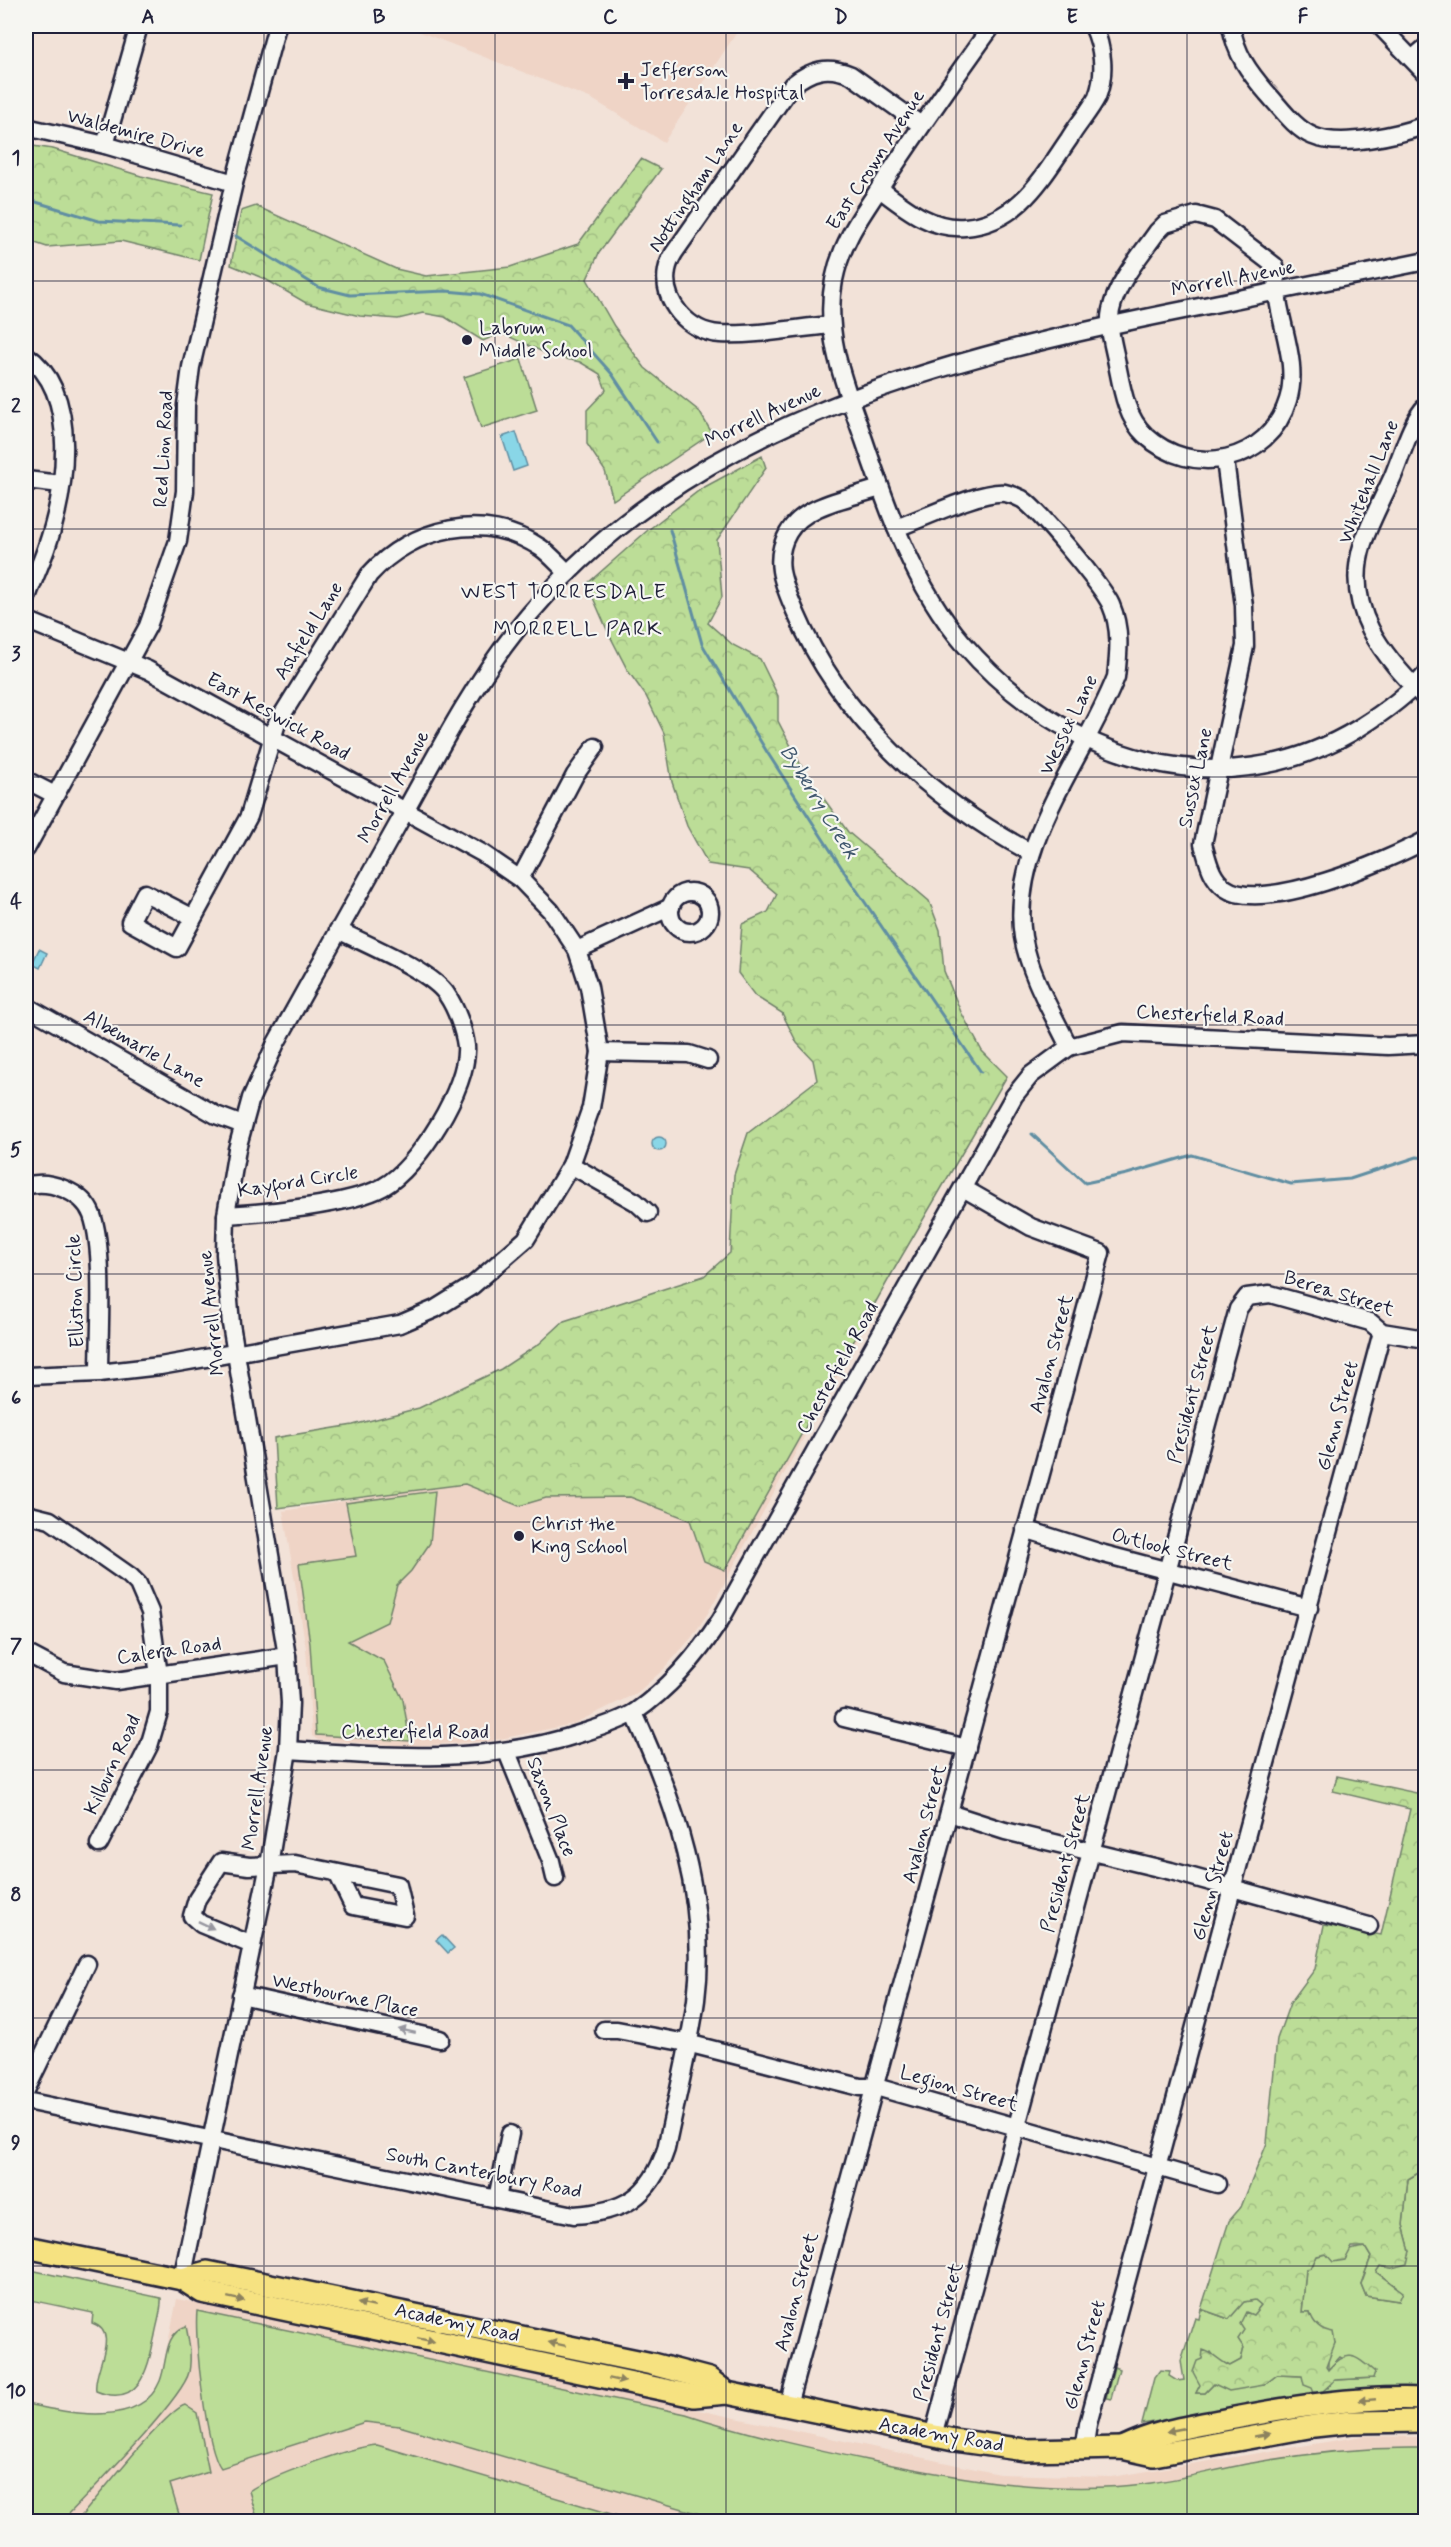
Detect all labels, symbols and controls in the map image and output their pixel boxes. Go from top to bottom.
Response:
text: A [141,4,155,31]
text: B [373,4,386,31]
text: C [603,4,618,31]
text: D [834,4,848,31]
text: E [1066,4,1078,31]
text: F [1298,4,1309,31]
place label: Jefferson Torresdale Hospital [640,57,804,107]
marker: Jefferson Torresdale Hospital [617,72,635,90]
street label: East Crown Avenue [820,84,932,236]
street label: Waldemire Drive [64,103,208,165]
street label: Nottingham Lane [642,116,752,259]
text: 1 [12,145,20,172]
street label: Morrell Avenue [1169,254,1297,304]
place label: Labrum Middle School [479,315,592,365]
marker: Labrum Middle School [460,333,474,347]
street label: Morrell Avenue [700,377,826,455]
street label: Red Lion Road [147,390,181,508]
text: 2 [11,393,21,420]
street label: Whitehall Lane [1332,416,1406,548]
street label: Ashfield Lane [268,577,350,685]
district label: WEST TORRESDALE [461,578,667,606]
district label: MORRELL PARK [493,615,663,643]
text: 3 [11,641,21,668]
street label: East Keswick Road [201,666,355,768]
street label: Wessex Lane [1033,670,1105,780]
street label: Sussex Lane [1172,725,1220,831]
street label: Morrell Avenue [352,726,436,848]
water label: Byberry Creek [773,740,865,864]
text: 4 [10,889,22,916]
street label: Chesterfield Road [1135,999,1285,1033]
street label: Albemarle Lane [78,1003,210,1095]
text: 5 [10,1137,22,1164]
street label: Kayford Circle [236,1159,360,1207]
street label: Elliston Circle [61,1234,91,1348]
street label: Morrell Avenue [192,1249,232,1377]
street label: Berea Street [1280,1264,1398,1324]
street label: Avalon Street [1023,1291,1081,1417]
street label: Chesterfield Road [790,1297,886,1439]
street label: President Street [1161,1321,1225,1467]
street label: Glenn Street [1310,1358,1366,1474]
text: 6 [11,1385,21,1412]
place label: Christ the King School [531,1511,628,1562]
street label: Outlook Street [1109,1522,1236,1578]
marker: Christ the King School [512,1529,526,1543]
street label: Calera Road [115,1630,223,1672]
text: 7 [10,1633,22,1660]
street label: Kilburn Road [78,1711,148,1819]
street label: Chesterfield Road [341,1719,489,1746]
street label: Morrell Avenue [236,1724,280,1852]
street label: Saxon Place [520,1753,582,1861]
street label: Avalon Street [896,1761,954,1887]
street label: President Street [1034,1790,1098,1936]
street label: Glenn Street [1185,1828,1241,1944]
text: 8 [10,1882,22,1909]
one-way arrow [197,1921,214,1930]
street label: Westbourne Place [269,1967,421,2025]
one-way arrow [397,2026,416,2035]
street label: Legion Street [896,2059,1022,2121]
text: 9 [11,2130,21,2157]
street label: South Canterbury Road [384,2141,584,2205]
street label: Avalon Street [768,2229,826,2355]
street label: President Street [907,2259,971,2405]
one-way arrow [226,2295,245,2304]
street label: Academy Road [392,2297,522,2349]
street label: Glenn Street [1057,2297,1113,2413]
one-way arrow [357,2299,375,2309]
one-way arrow [417,2335,436,2345]
one-way arrow [547,2339,566,2348]
one-way arrow [608,2376,627,2385]
text: 10 [6,2378,26,2405]
one-way arrow [1358,2395,1377,2405]
street label: Academy Road [876,2411,1006,2459]
one-way arrow [1165,2426,1184,2435]
one-way arrow [1253,2430,1272,2439]

